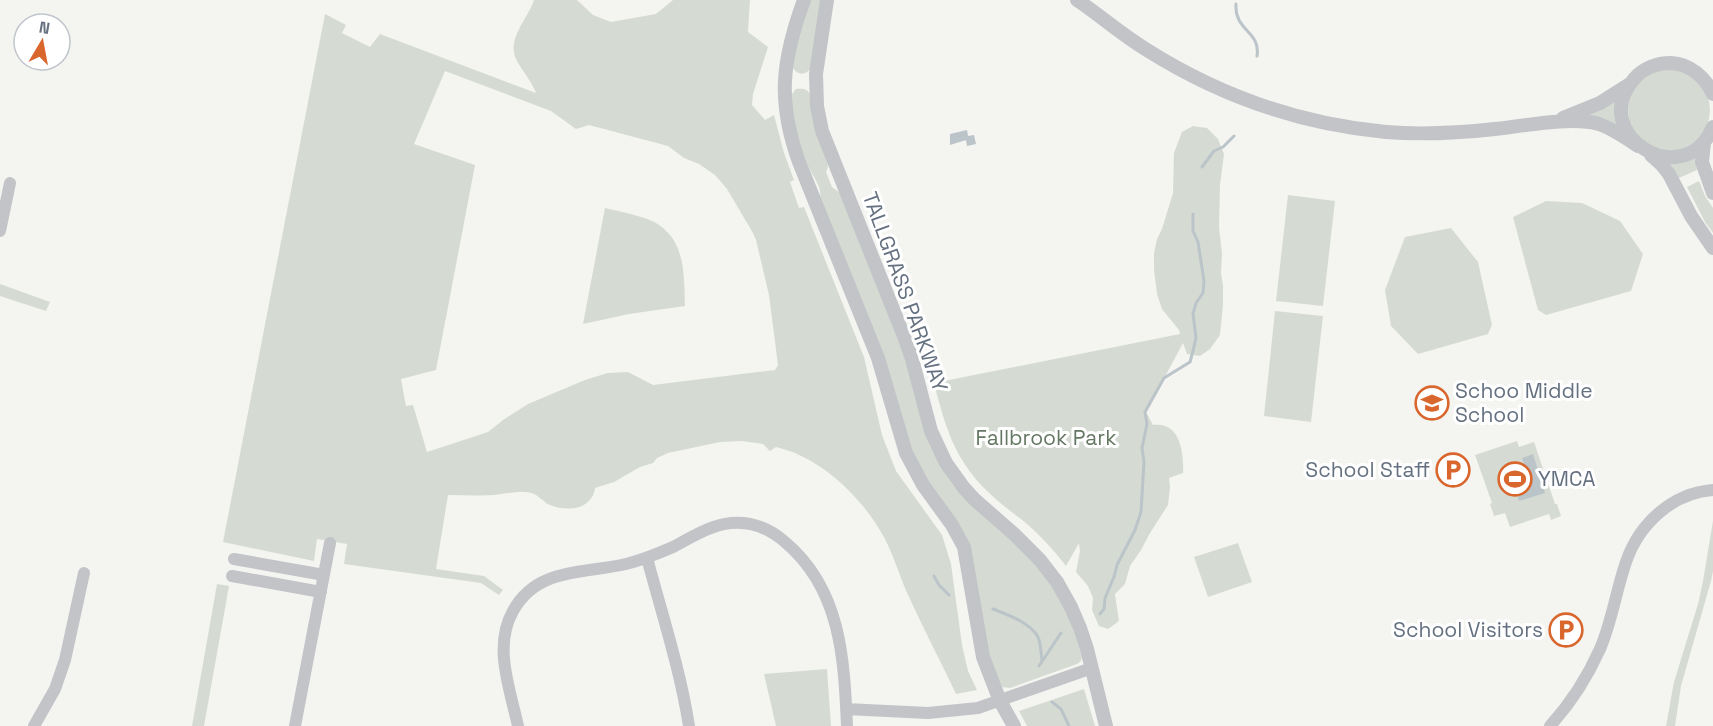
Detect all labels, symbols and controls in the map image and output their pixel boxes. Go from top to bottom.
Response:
north arrow [12,12,72,72]
text: N [37,16,52,39]
street label: TALLGRASS PARKWAY [857,188,954,396]
place label: Schoo Middle School [1455,377,1593,428]
school or university icon: Schoo Middle School [1414,385,1450,421]
park label: Fallbrook Park [976,424,1116,451]
parking icon: School Staff [1435,452,1471,488]
place label: School Staff [1305,456,1430,483]
sports icon: YMCA [1497,461,1533,497]
place label: YMCA [1538,465,1596,492]
parking icon: School Visitors [1548,612,1584,648]
place label: School Visitors [1393,616,1543,643]

